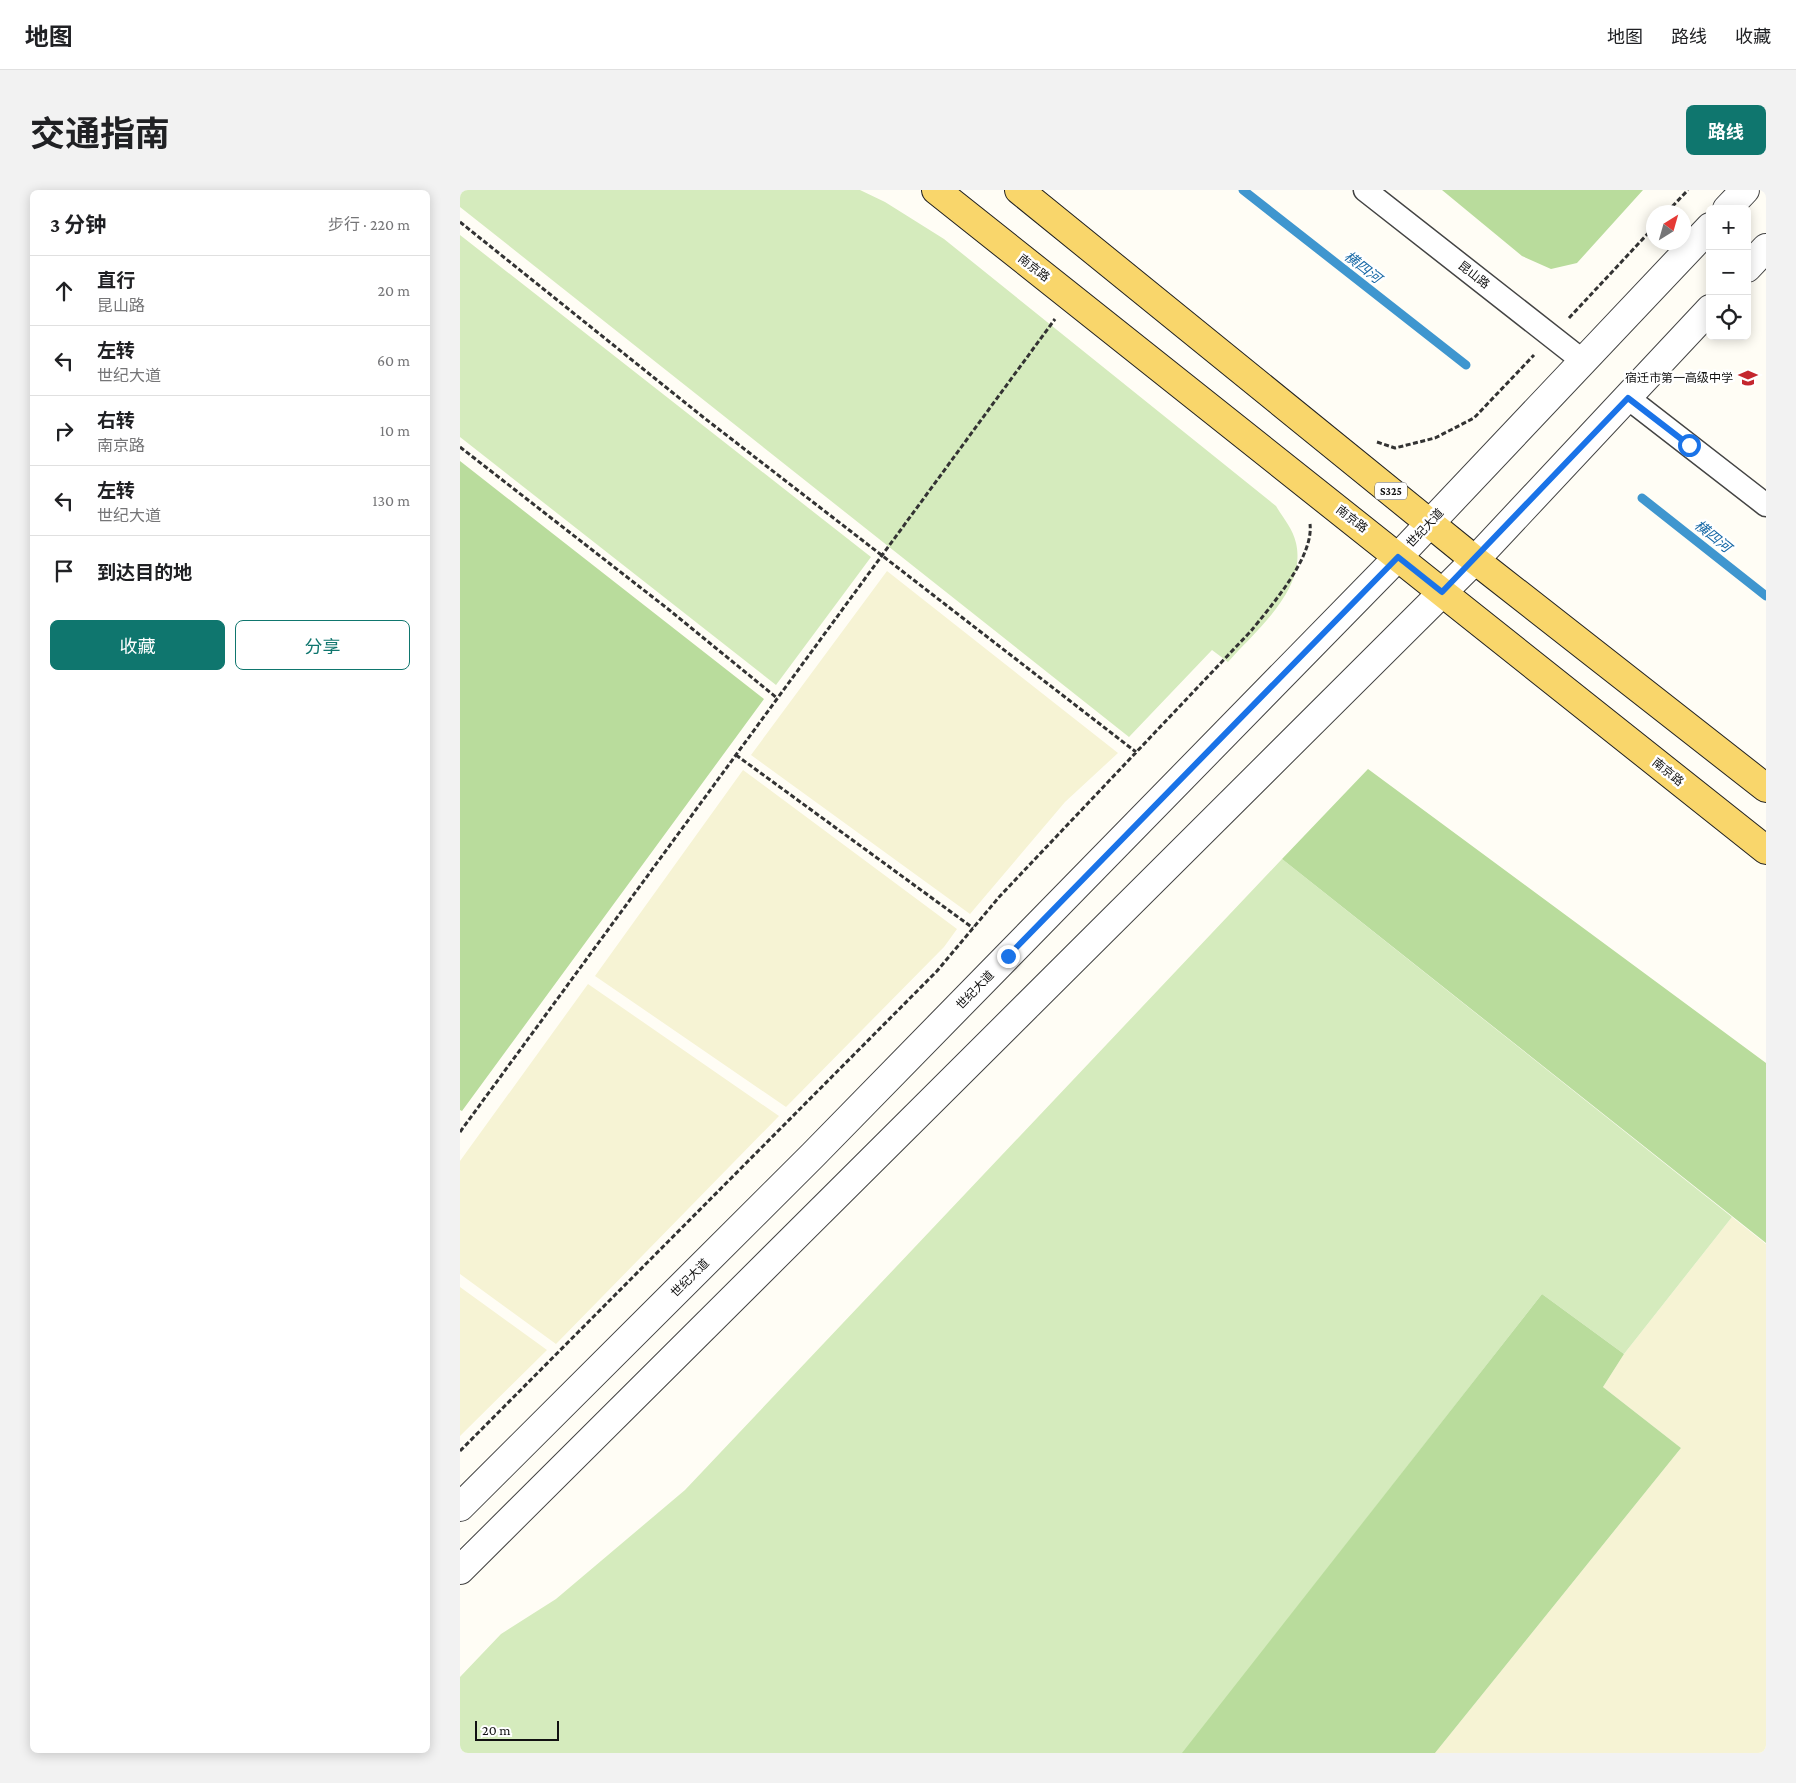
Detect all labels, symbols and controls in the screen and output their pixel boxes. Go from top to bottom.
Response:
text: 地图 [25,23,73,50]
text: 地图 [1607,27,1643,47]
text: 路线 [1671,27,1707,47]
text: 收藏 [1735,27,1771,47]
button: 路线 [1686,105,1766,155]
text: 交通指南 [30,115,170,154]
north arrow [1646,205,1691,250]
map controls [1706,205,1751,340]
button: + [1706,205,1751,250]
text: 3 分钟 [50,213,106,237]
text: 步行 · 220 m [328,216,410,233]
water label: 横四河 [1342,248,1387,288]
button: − [1706,250,1751,295]
street label: 南京路 [1016,251,1052,285]
street label: 昆山路 [1456,258,1492,292]
text: 直行 [97,270,135,291]
icon: ahead [50,277,78,305]
text: 20 m [377,282,410,299]
button: locate [1706,295,1751,340]
text: 昆山路 [97,297,145,314]
text: 左转 [97,340,135,361]
icon: left [50,347,78,375]
text: 60 m [377,352,410,369]
text: 世纪大道 [97,367,161,384]
school or university icon: 宿迁市第一高级中学 [1737,367,1759,389]
place label: 宿迁市第一高级中学 [1625,371,1733,385]
text: 右转 [97,410,135,431]
icon: right [50,417,78,445]
text: 10 m [380,422,410,439]
route start [1678,434,1701,457]
text: 南京路 [97,437,145,454]
text: 左转 [97,480,135,501]
road number: S325 [1375,482,1407,500]
icon: left [50,487,78,515]
text: 130 m [372,492,410,509]
street label: 南京路 [1334,502,1370,536]
street label: 世纪大道 [1404,506,1446,550]
text: 世纪大道 [97,507,161,524]
water label: 横四河 [1692,517,1737,557]
icon: arrive [50,557,78,585]
text: 到达目的地 [97,562,192,583]
button: 收藏 [50,620,225,670]
button: 分享 [235,620,410,670]
street label: 南京路 [1650,755,1686,789]
route end [997,945,1020,968]
street label: 世纪大道 [953,968,997,1012]
street label: 世纪大道 [668,1256,712,1300]
scale bar [475,1718,559,1741]
text: 20 m [482,1722,510,1738]

